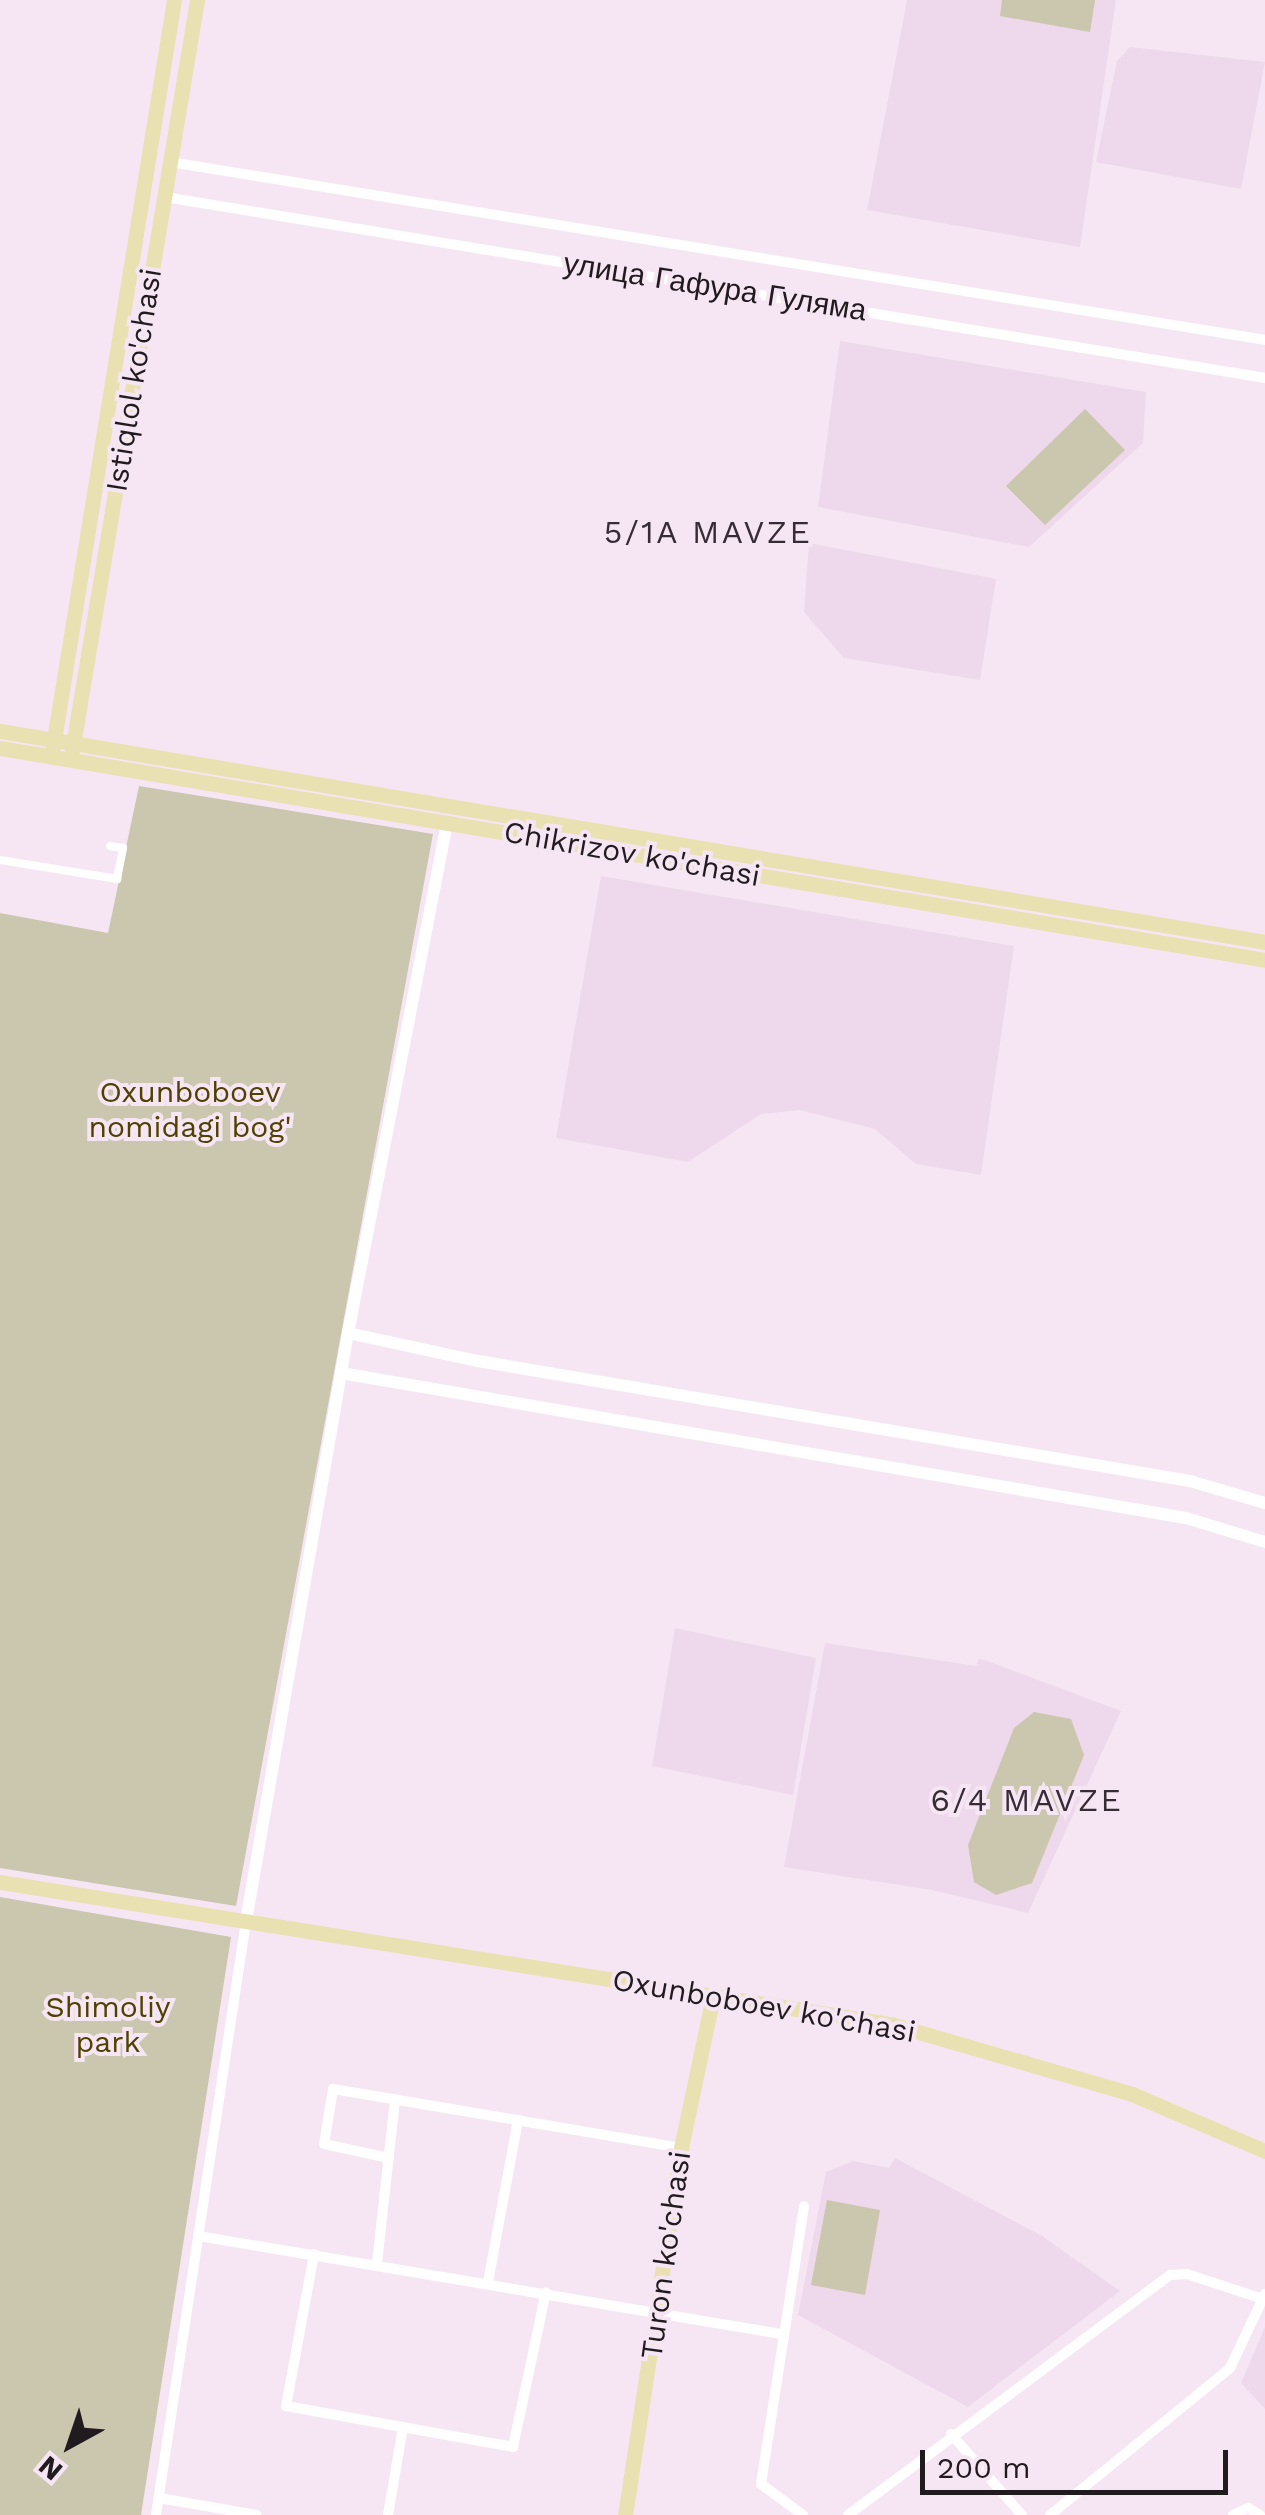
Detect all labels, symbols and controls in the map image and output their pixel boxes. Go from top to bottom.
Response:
street label: улица Гафура Гуляма [561,245,869,329]
street label: Istiqlol ko'chasi [98,265,170,495]
district label: 5/1A MAVZE [603,513,813,551]
street label: Chikrizov ko'chasi [501,814,763,894]
park label: Oxunboboev nomidagi bog' [88,1074,292,1144]
district label: 6/4 MAVZE [931,1781,1123,1819]
street label: Oxunboboev ko'chasi [609,1962,919,2050]
park label: Shimoliy park [45,1989,171,2060]
street label: Turon ko'chasi [634,2149,698,2361]
north arrow [20,2395,120,2495]
scale bar [925,2430,1232,2492]
text: N [32,2449,69,2488]
text: 200 m [937,2450,1031,2485]

